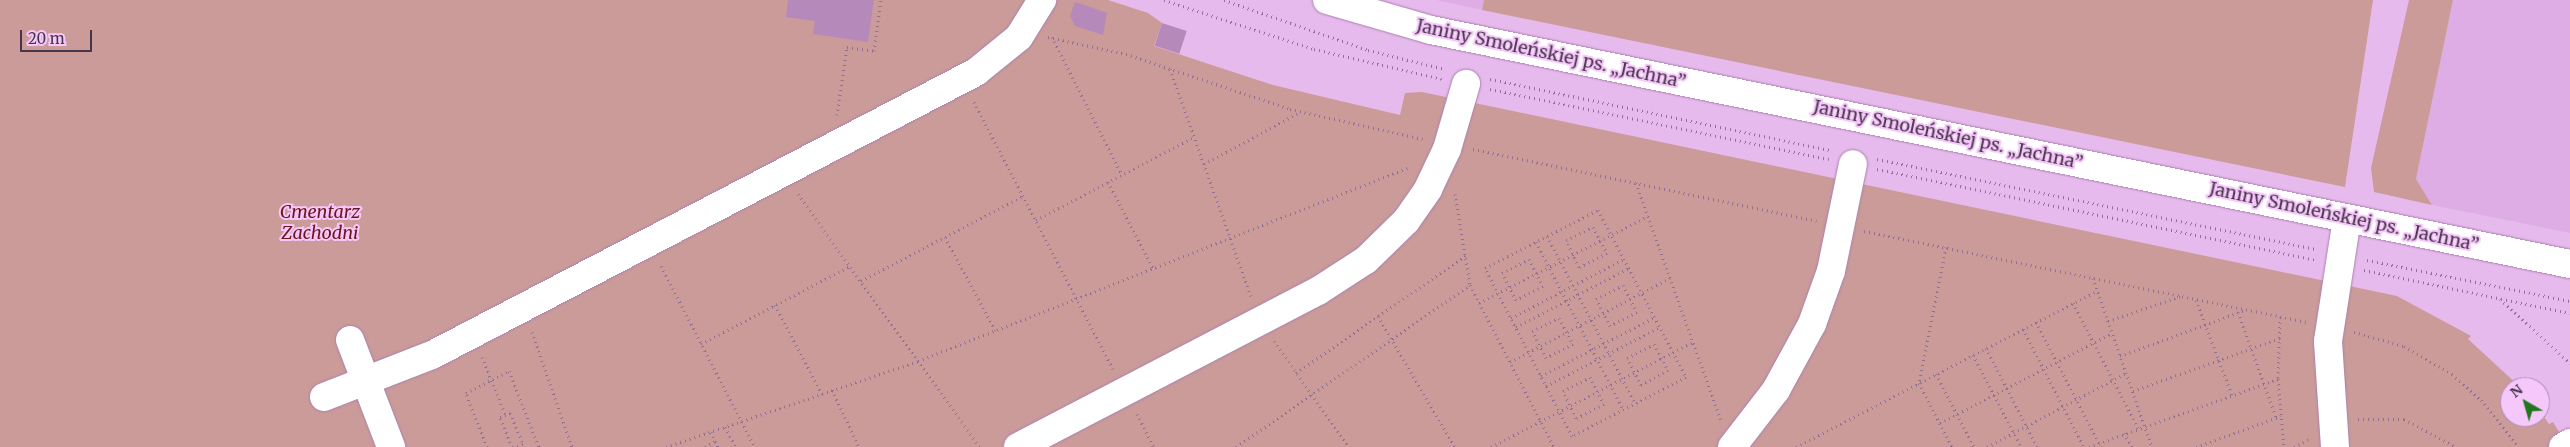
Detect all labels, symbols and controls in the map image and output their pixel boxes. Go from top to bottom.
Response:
street label: Janiny Smoleńskiej ps. „Jachna” [1414,15,1688,93]
scale bar [22,20,95,52]
text: 20 m [28,29,65,48]
street label: Janiny Smoleńskiej ps. „Jachna” [1811,96,2085,174]
street label: Janiny Smoleńskiej ps. „Jachna” [2207,178,2481,256]
park label: Cmentarz Zachodni [280,202,360,244]
north arrow [2500,377,2550,427]
text: N [2506,380,2526,401]

